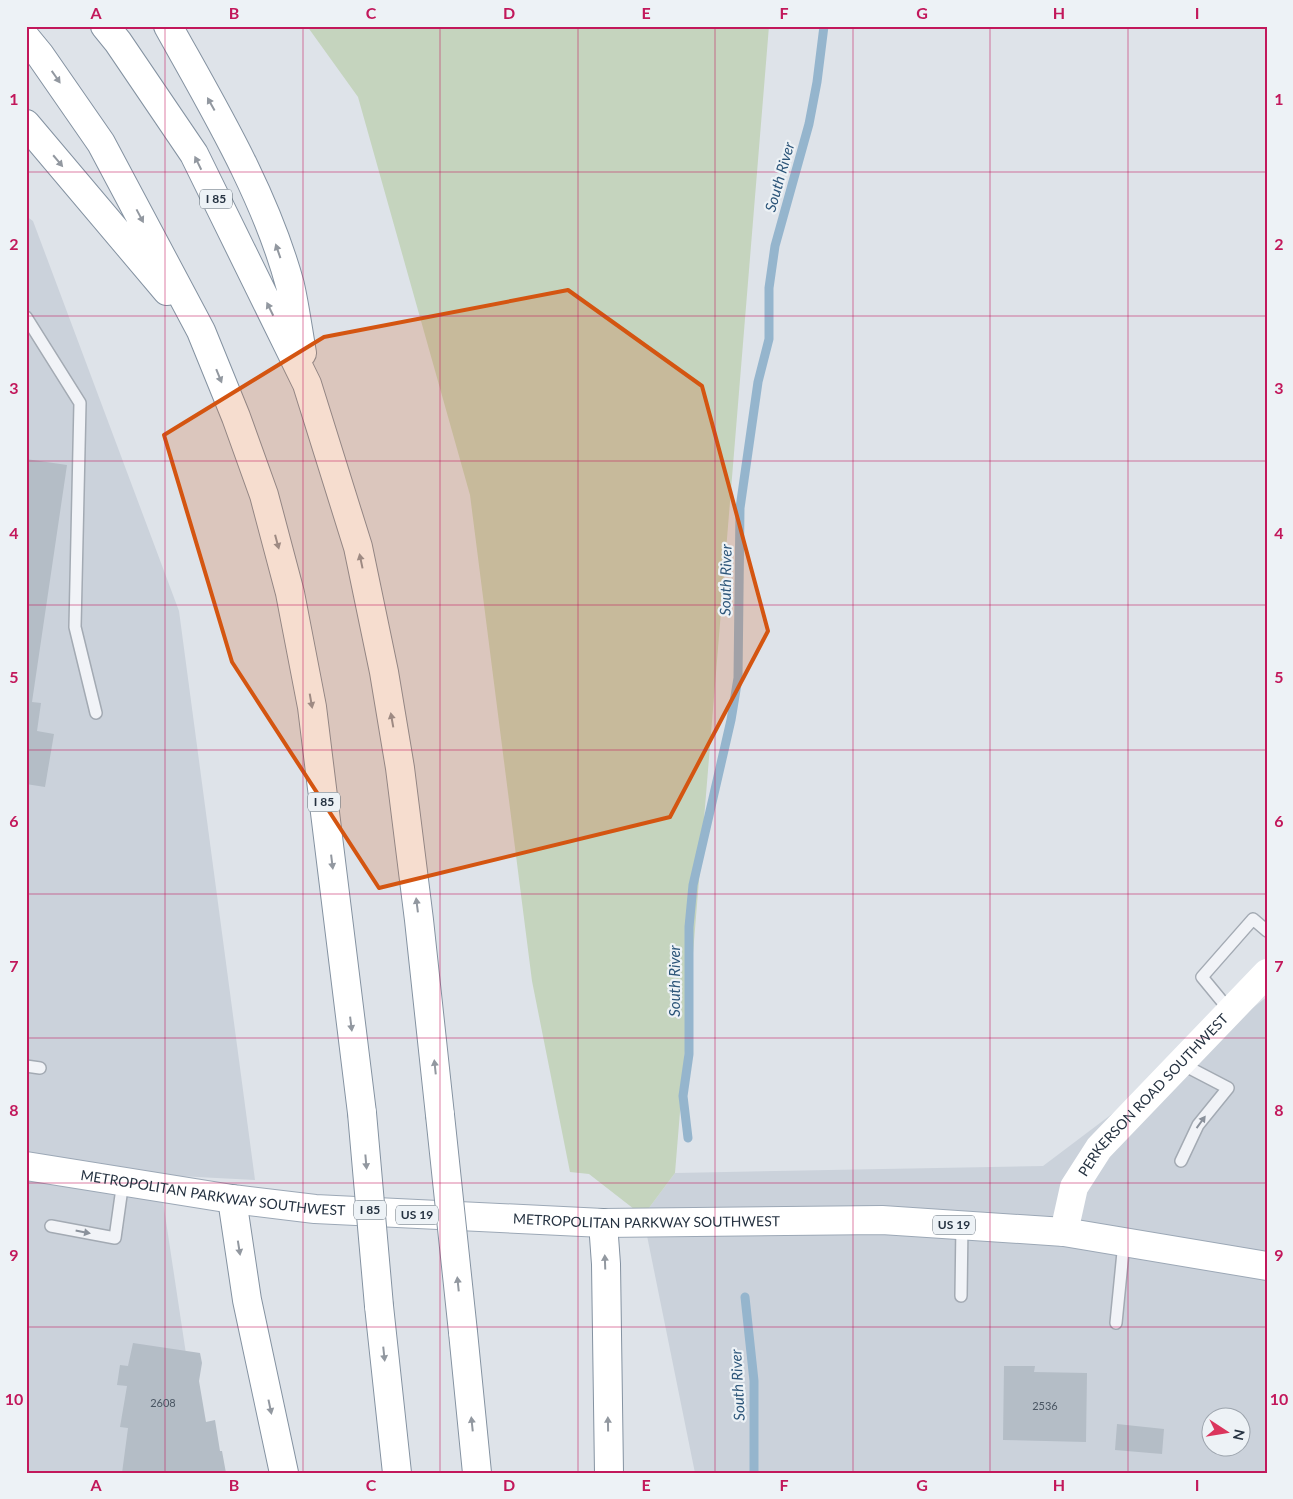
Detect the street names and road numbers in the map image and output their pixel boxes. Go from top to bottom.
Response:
road number: I 85 [200,190,232,208]
road number: I 85 [308,792,340,812]
street label: PERKERSON ROAD SOUTHWEST [1074,1009,1232,1179]
street label: METROPOLITAN PARKWAY SOUTHWEST [79,1166,346,1219]
road number: I 85 [354,1200,386,1220]
road number: US 19 [396,1206,438,1224]
street label: METROPOLITAN PARKWAY SOUTHWEST [513,1210,781,1231]
road number: US 19 [933,1216,975,1234]

